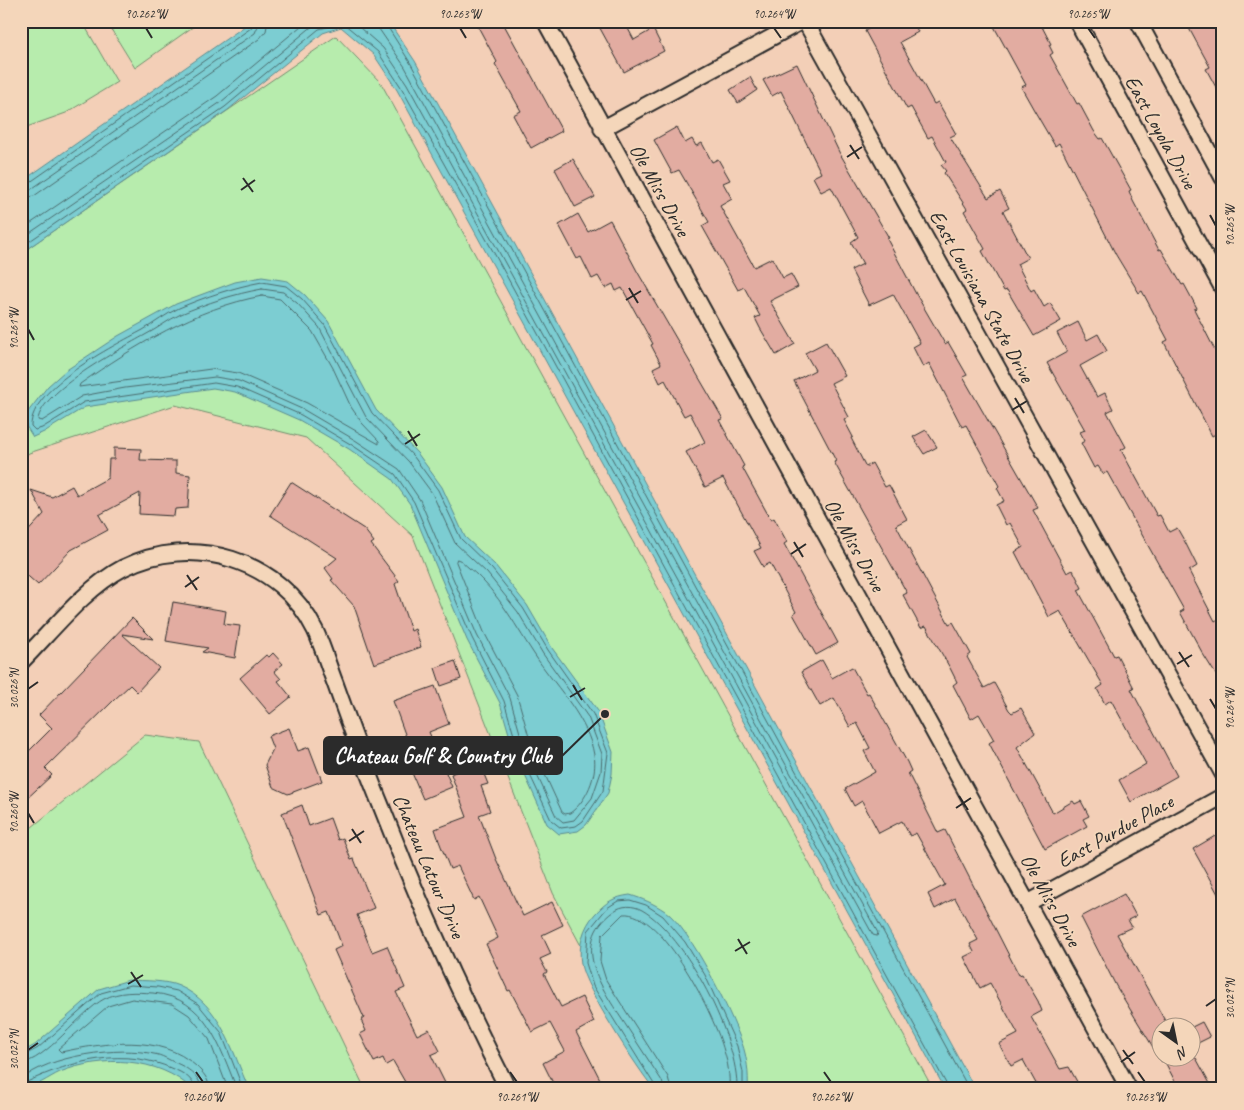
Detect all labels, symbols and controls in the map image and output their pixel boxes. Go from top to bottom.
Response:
text: 90.262°W [125,6,169,22]
text: 90.263°W [439,6,483,22]
text: 90.264°W [753,6,797,22]
text: 90.265°W [1067,6,1111,22]
street label: East Loyola Drive [1119,71,1203,194]
street label: Ole Miss Drive [624,139,697,243]
text: 90.265°W [1222,203,1238,247]
street label: East Louisiana State Drive [924,205,1041,388]
text: 90.261°W [6,306,22,350]
street label: Ole Miss Drive [819,494,892,598]
text: 30.026°N [6,667,22,709]
text: 90.264°W [1222,686,1238,730]
callout: Chateau Golf & Country Club [324,737,562,774]
text: Chateau Golf & Country Club [334,742,554,770]
street label: East Purdue Place [1052,788,1179,874]
text: 90.260°W [6,790,22,834]
street label: Chateau Latour Drive [387,790,471,943]
street label: Ole Miss Drive [1015,849,1088,953]
text: 30.029°N [1222,977,1238,1019]
north arrow [1152,1018,1202,1068]
text: 30.027°N [6,1028,22,1070]
text: N [1173,1043,1191,1063]
text: 90.260°W [182,1089,226,1105]
text: 90.261°W [496,1089,540,1105]
text: 90.262°W [810,1089,854,1105]
text: 90.263°W [1124,1089,1168,1105]

